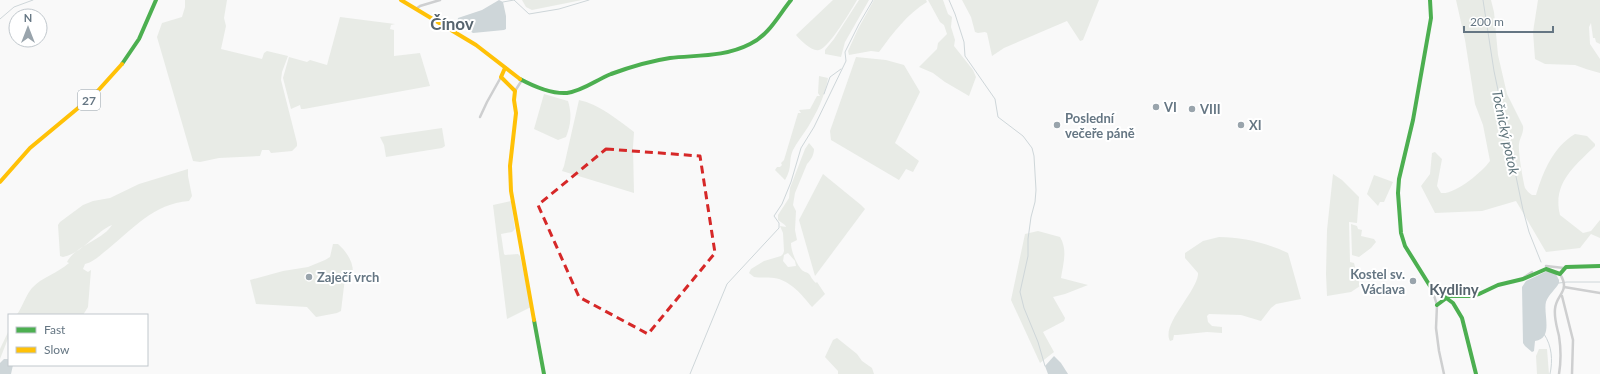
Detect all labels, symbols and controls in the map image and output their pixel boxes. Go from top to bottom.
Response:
north arrow [8,8,48,48]
scale bar [1464,8,1553,34]
text: N [24,11,32,24]
district label: Čínov [430,13,474,34]
text: 200 m [1470,14,1504,29]
water label: Točnický potok [1489,88,1523,176]
road number: 27 [78,90,100,110]
place label: VI [1163,99,1177,115]
place label: VIII [1199,101,1221,117]
marker: VI [1151,102,1161,112]
marker: VIII [1187,104,1197,114]
place label: Poslední večeře páně [1065,110,1135,141]
place label: XI [1249,117,1262,133]
marker: Poslední večeře páně [1052,120,1062,130]
marker: XI [1236,120,1246,130]
place label: Kostel sv. Václava [1350,266,1405,297]
place label: Zaječí vrch [317,269,379,285]
marker: Zaječí vrch [304,272,314,282]
marker: Kostel sv. Václava [1408,276,1418,286]
district label: Kydliny [1429,280,1479,298]
legend [8,314,148,366]
text: Fast [44,322,66,337]
text: Slow [44,342,70,357]

